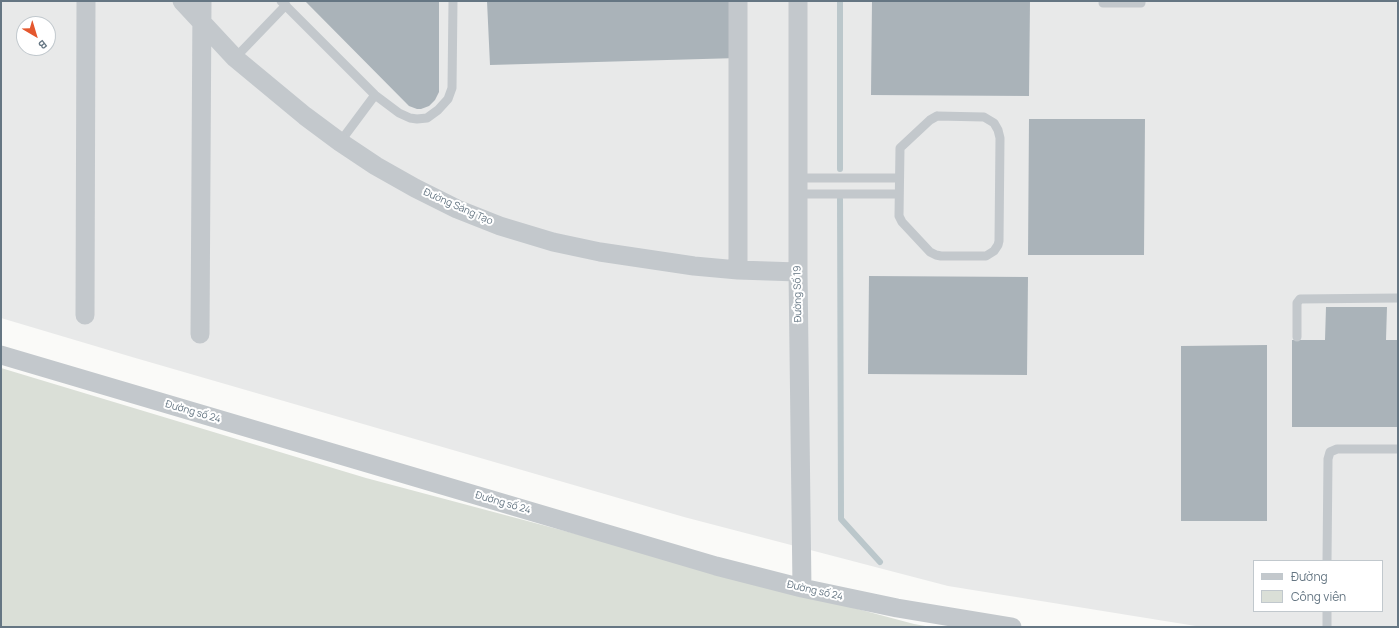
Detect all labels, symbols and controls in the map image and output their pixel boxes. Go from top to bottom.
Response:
north arrow [16,16,56,56]
text: B [36,37,50,53]
street label: Đường Sáng Tạo [421,186,495,228]
street label: Đường Số 19 [792,266,804,322]
street label: Đường số 24 [164,398,222,426]
street label: Đường số 24 [474,489,532,517]
legend [1253,560,1383,612]
text: Đường [1291,568,1328,585]
street label: Đường số 24 [786,579,844,603]
text: Công viên [1291,588,1346,605]

